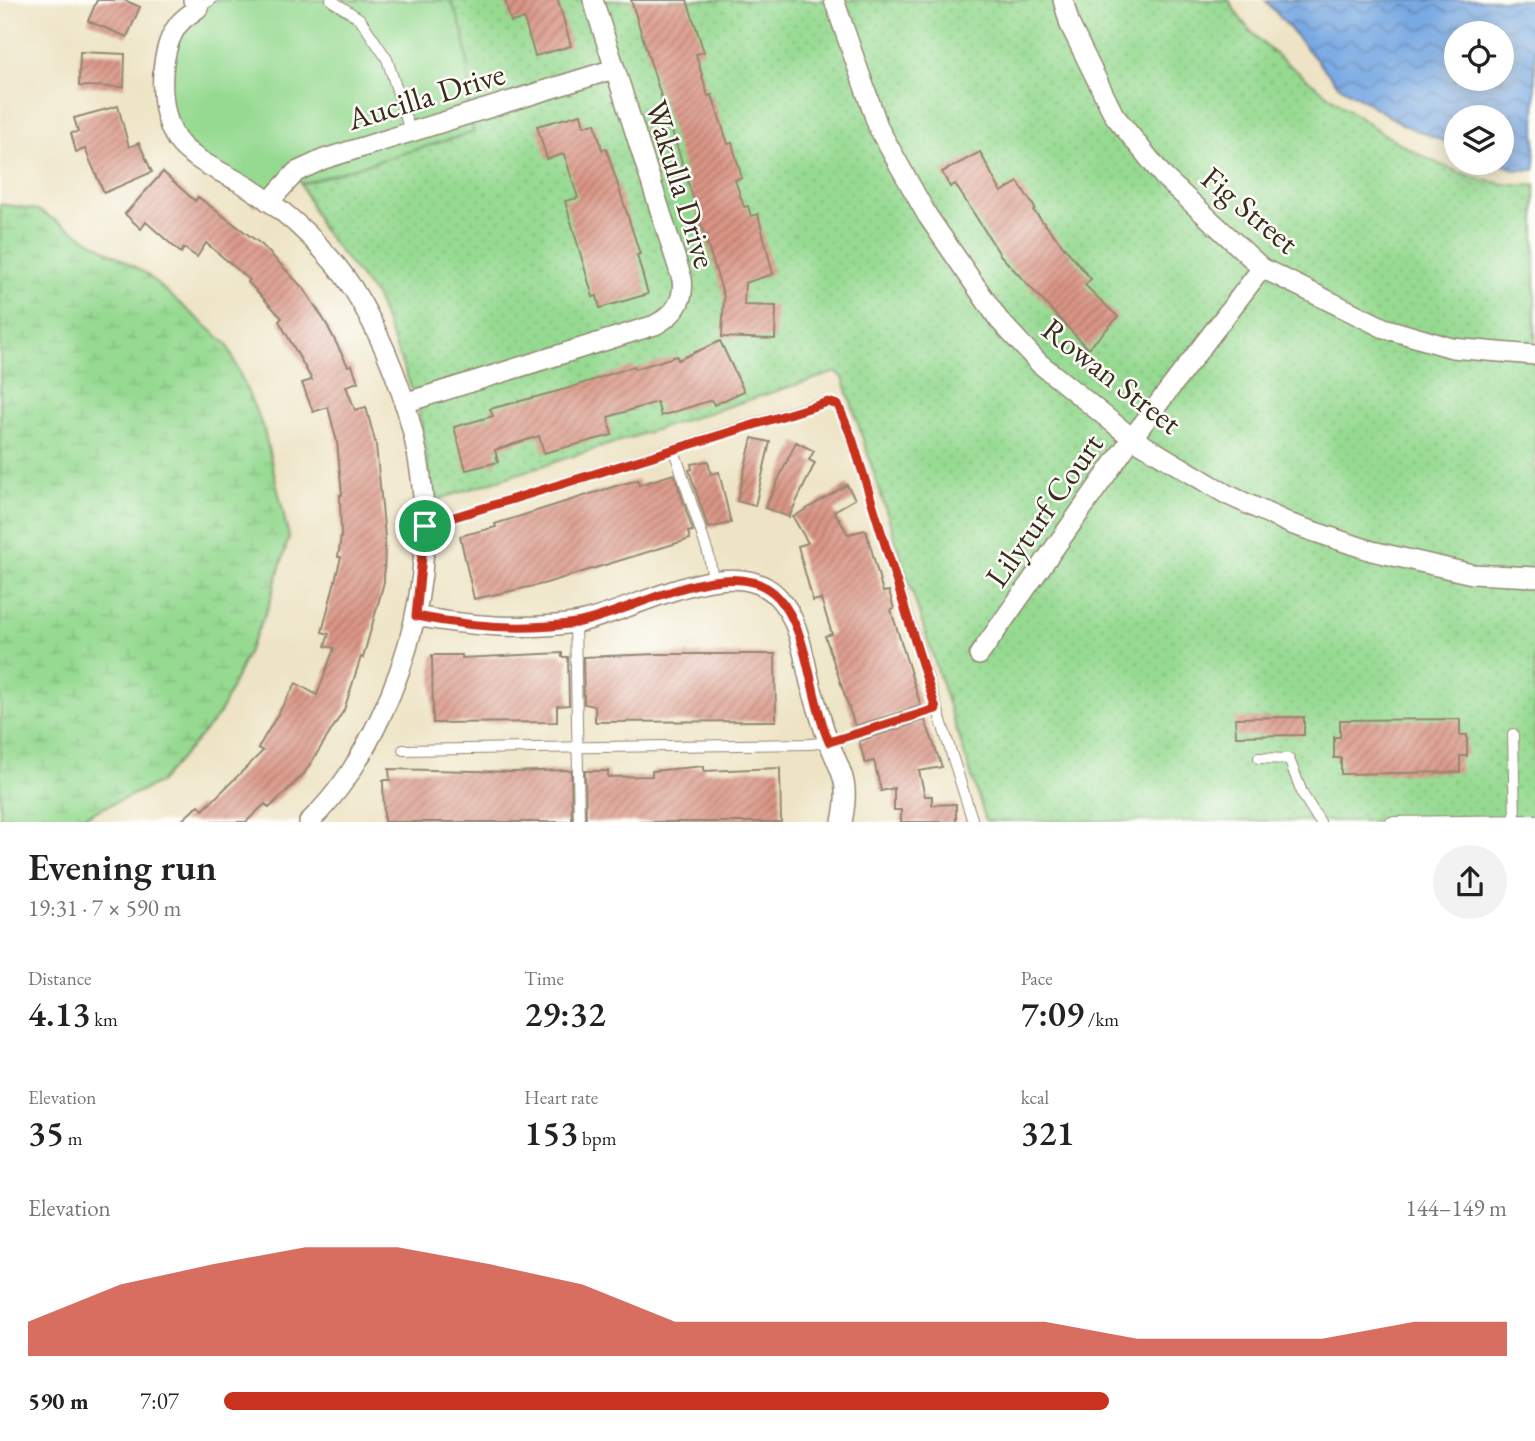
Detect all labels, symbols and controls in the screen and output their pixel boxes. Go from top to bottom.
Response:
map controls [1444,21,1514,175]
button: locate [1444,21,1514,91]
street label: Aucilla Drive [341,52,510,140]
street label: Wakulla Drive [636,95,726,273]
button: layers [1444,105,1514,175]
street label: Fig Street [1193,157,1307,263]
street label: Rowan Street [1034,308,1190,444]
street label: Lilyturf Court [976,425,1112,595]
pin [395,496,455,556]
icon: arrive [406,507,444,545]
text: Evening run [28,842,217,891]
button: share [1433,845,1507,919]
text: 19:31 · 7 × 590 m [28,893,181,923]
text: Distance [28,966,91,991]
text: Time [524,966,564,991]
text: Pace [1021,966,1053,991]
text: 4.13 [28,991,90,1036]
text: 29:32 [524,991,606,1036]
text: 7:09 [1021,991,1084,1036]
text: km [90,1007,118,1032]
text: /km [1084,1007,1119,1032]
text: Elevation [28,1085,96,1110]
text: Heart rate [524,1085,598,1110]
text: kcal [1021,1085,1049,1110]
text: 35 [28,1110,64,1155]
text: 153 [524,1110,578,1155]
text: 321 [1021,1110,1075,1155]
text: m [64,1126,83,1151]
text: bpm [578,1126,616,1151]
text: Elevation [28,1193,111,1223]
text: 144–149 m [1406,1193,1507,1223]
text: 590 m [28,1386,89,1416]
text: 7:07 [140,1386,179,1416]

